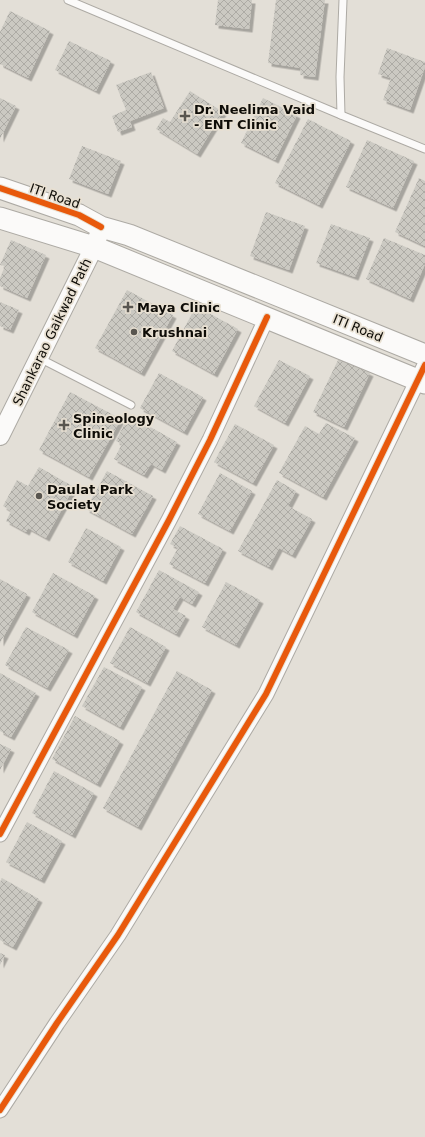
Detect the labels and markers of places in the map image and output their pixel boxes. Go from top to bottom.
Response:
place label: Dr. Neelima Vaid - ENT Clinic [194,102,315,132]
marker: Dr. Neelima Vaid - ENT Clinic [179,110,191,122]
place label: Maya Clinic [137,300,220,315]
marker: Maya Clinic [122,301,134,313]
place label: Krushnai [142,325,207,340]
marker: Krushnai [129,327,139,337]
place label: Spineology Clinic [73,411,155,441]
marker: Spineology Clinic [58,419,70,431]
place label: Daulat Park Society [47,482,133,512]
marker: Daulat Park Society [34,491,44,501]

